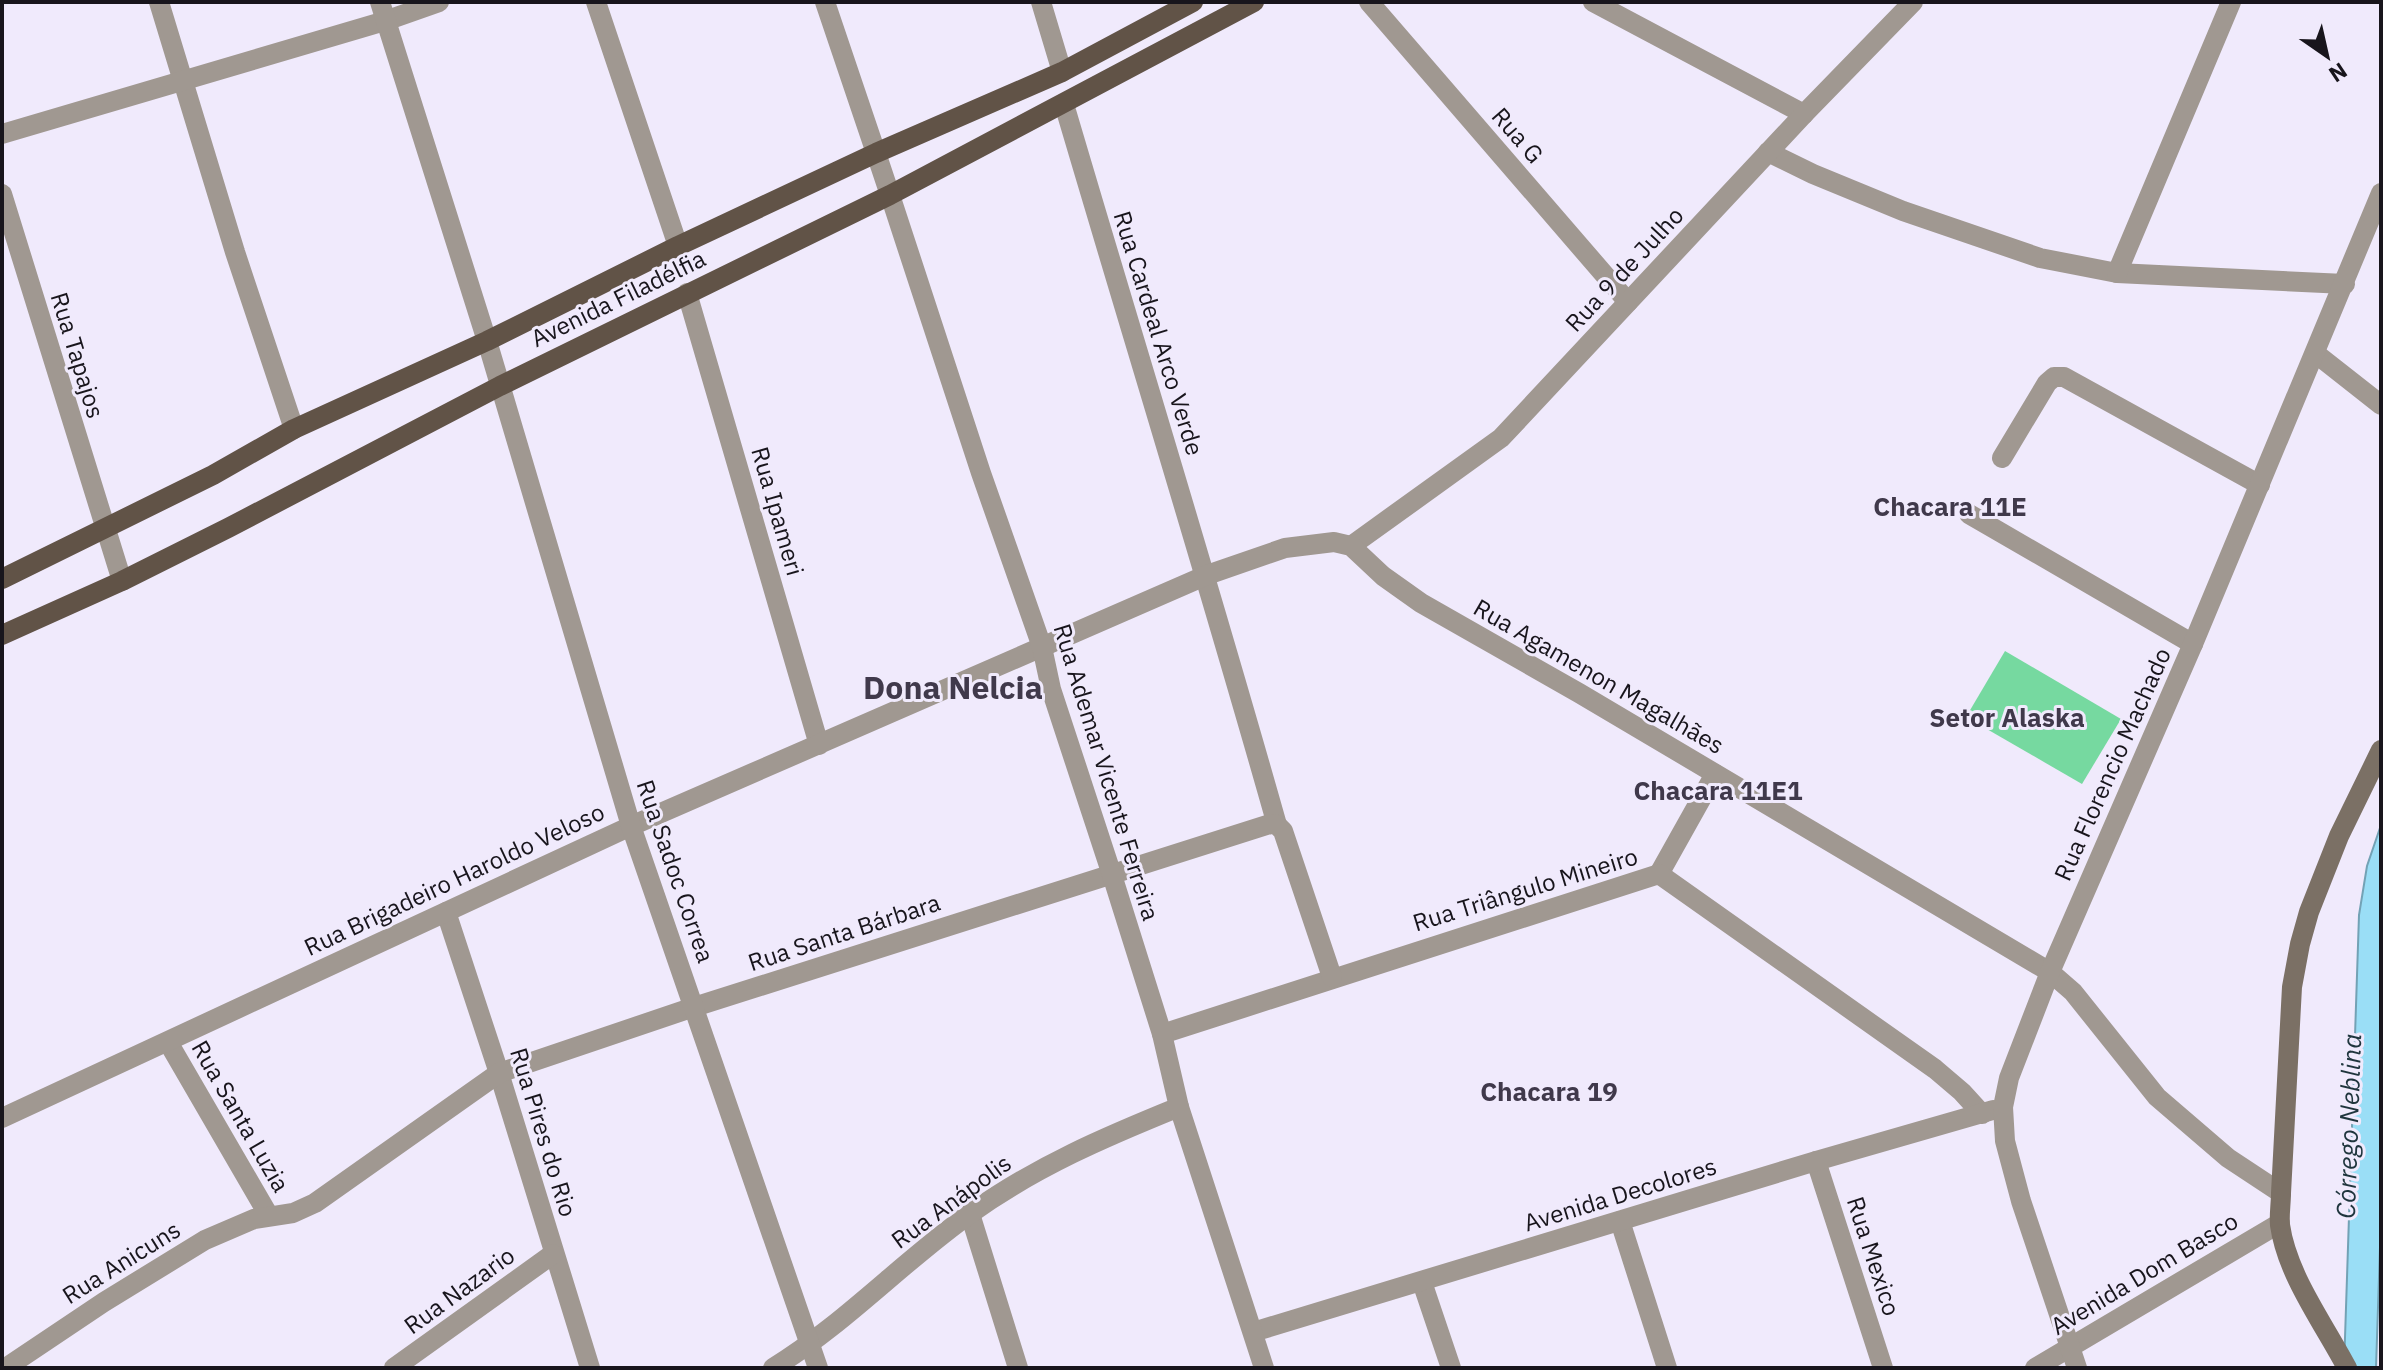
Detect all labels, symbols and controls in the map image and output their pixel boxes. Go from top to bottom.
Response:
north arrow [2287,16,2367,96]
text: N [2324,57,2353,89]
street label: Rua G [1485,100,1551,170]
street label: Rua 9 de Julho [1558,200,1690,338]
street label: Rua Cardeal Arco Verde [1107,207,1211,459]
street label: Avenida Filadélfia [525,242,711,354]
street label: Rua Tapajos [44,288,112,422]
street label: Rua Ipameri [744,443,812,579]
district label: Chacara 11E [1873,489,2027,523]
street label: Rua Agamenon Magalhães [1468,591,1730,761]
street label: Rua Ademar Vicente Ferreira [1047,620,1168,925]
street label: Rua Florencio Machado [2046,643,2178,885]
district label: Dona Nelcia [863,666,1043,708]
district label: Setor Alaska [1929,700,2085,734]
district label: Chacara 11E1 [1633,773,1803,807]
street label: Rua Sadoc Correa [630,775,722,967]
street label: Rua Brigadeiro Haroldo Veloso [299,795,609,963]
street label: Rua Triângulo Mineiro [1409,840,1641,938]
street label: Rua Santa Bárbara [744,886,944,978]
water label: Córrego Neblina [2328,1033,2368,1219]
street label: Rua Santa Luzia [185,1034,297,1198]
street label: Rua Pires do Rio [503,1044,585,1220]
district label: Chacara 19 [1480,1074,1618,1108]
street label: Rua Anápolis [885,1147,1017,1255]
street label: Avenida Decolores [1520,1149,1720,1239]
street label: Rua Mexico [1840,1192,1908,1320]
street label: Avenida Dom Basco [2044,1204,2244,1342]
street label: Rua Anicuns [56,1213,186,1311]
street label: Rua Nazario [397,1239,521,1341]

